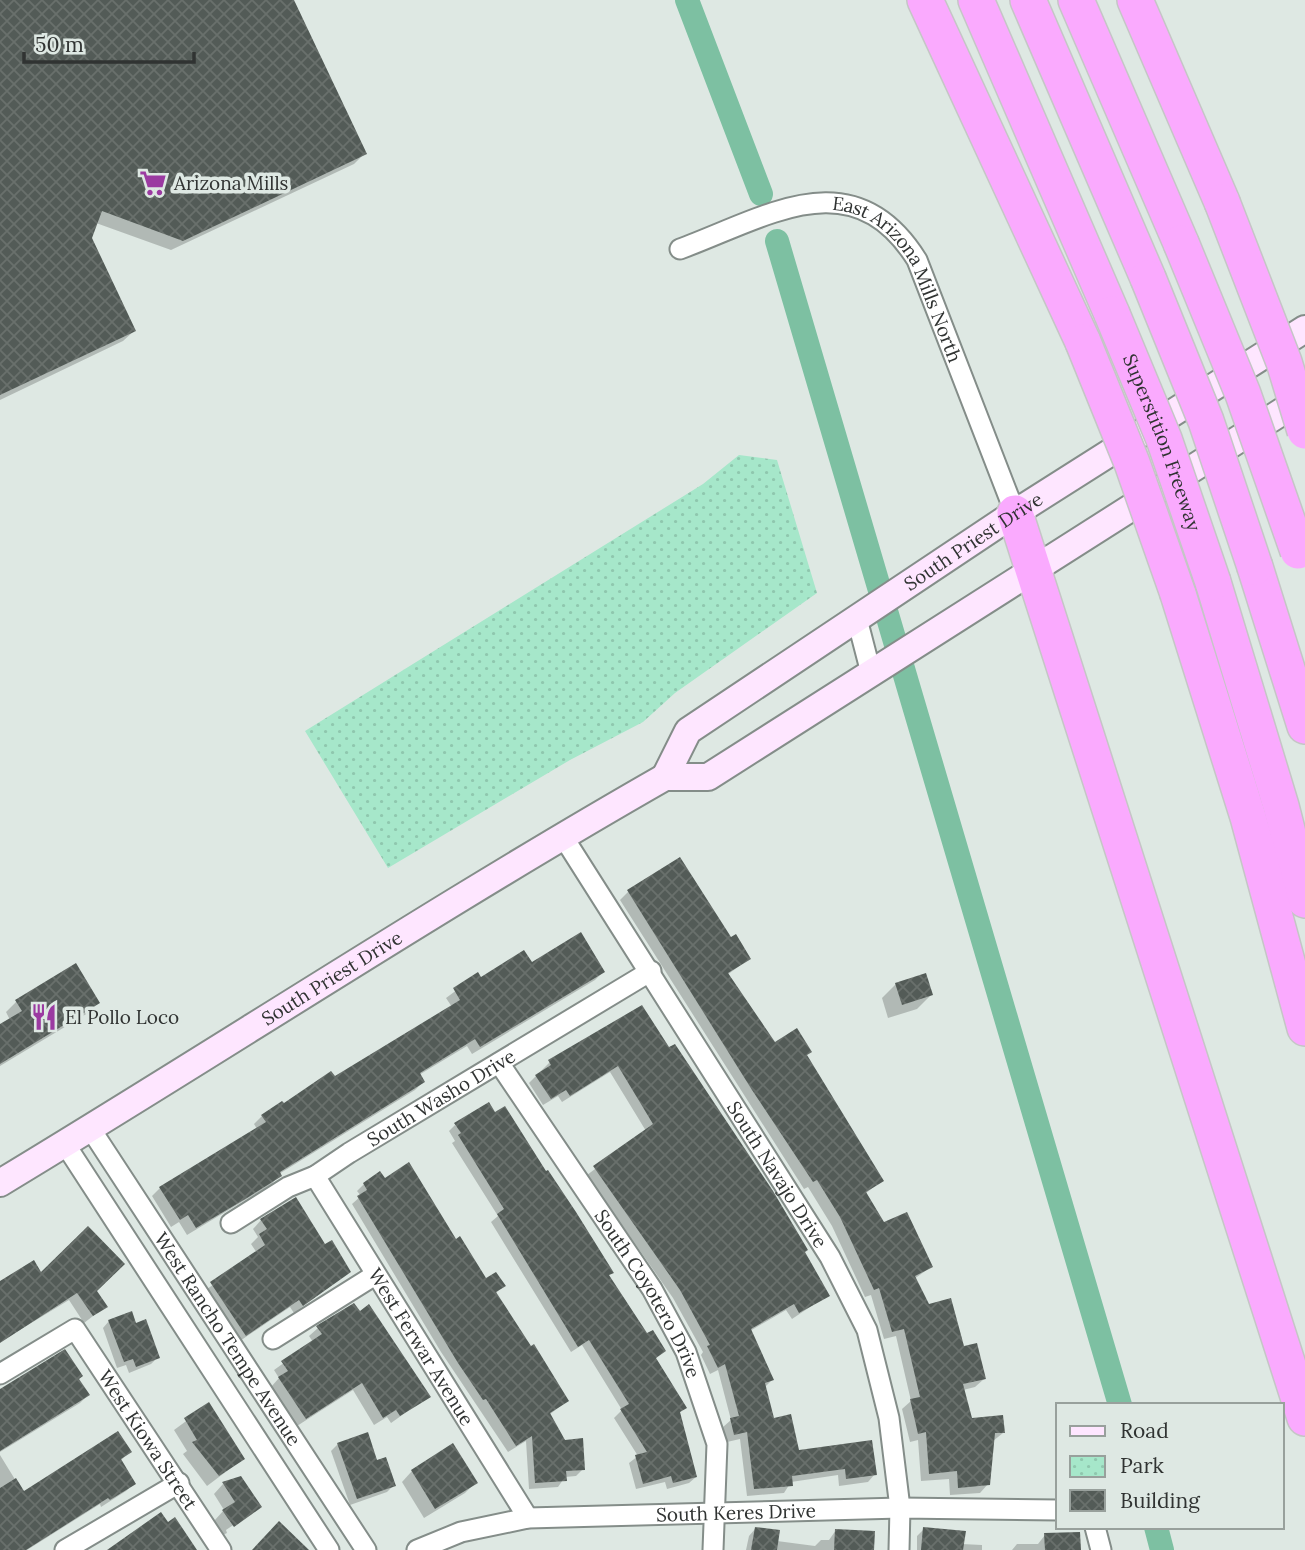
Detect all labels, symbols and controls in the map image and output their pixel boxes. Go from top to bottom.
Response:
scale bar [24,21,194,65]
text: 50 m [35,31,84,58]
supermarket icon: Arizona Mills [138,168,168,198]
place label: Arizona Mills [173,171,289,195]
street label: East Arizona Mills North [831,191,967,366]
street label: Superstition Freeway [1118,350,1207,534]
street label: South Priest Drive [899,487,1047,596]
street label: South Priest Drive [257,925,406,1031]
restaurant icon: El Pollo Loco [29,1002,59,1032]
place label: El Pollo Loco [65,1005,179,1029]
street label: South Washo Drive [362,1044,519,1151]
street label: South Navajo Drive [722,1097,833,1252]
street label: South Coyotero Drive [589,1205,706,1381]
street label: West Rancho Tempe Avenue [149,1228,306,1450]
street label: West Ferwar Avenue [363,1263,479,1430]
street label: West Kiowa Street [93,1365,203,1515]
legend [1056,1403,1284,1529]
text: Road [1120,1417,1169,1444]
text: Park [1120,1452,1164,1479]
text: Building [1120,1487,1200,1514]
street label: South Keres Drive [656,1498,816,1527]

